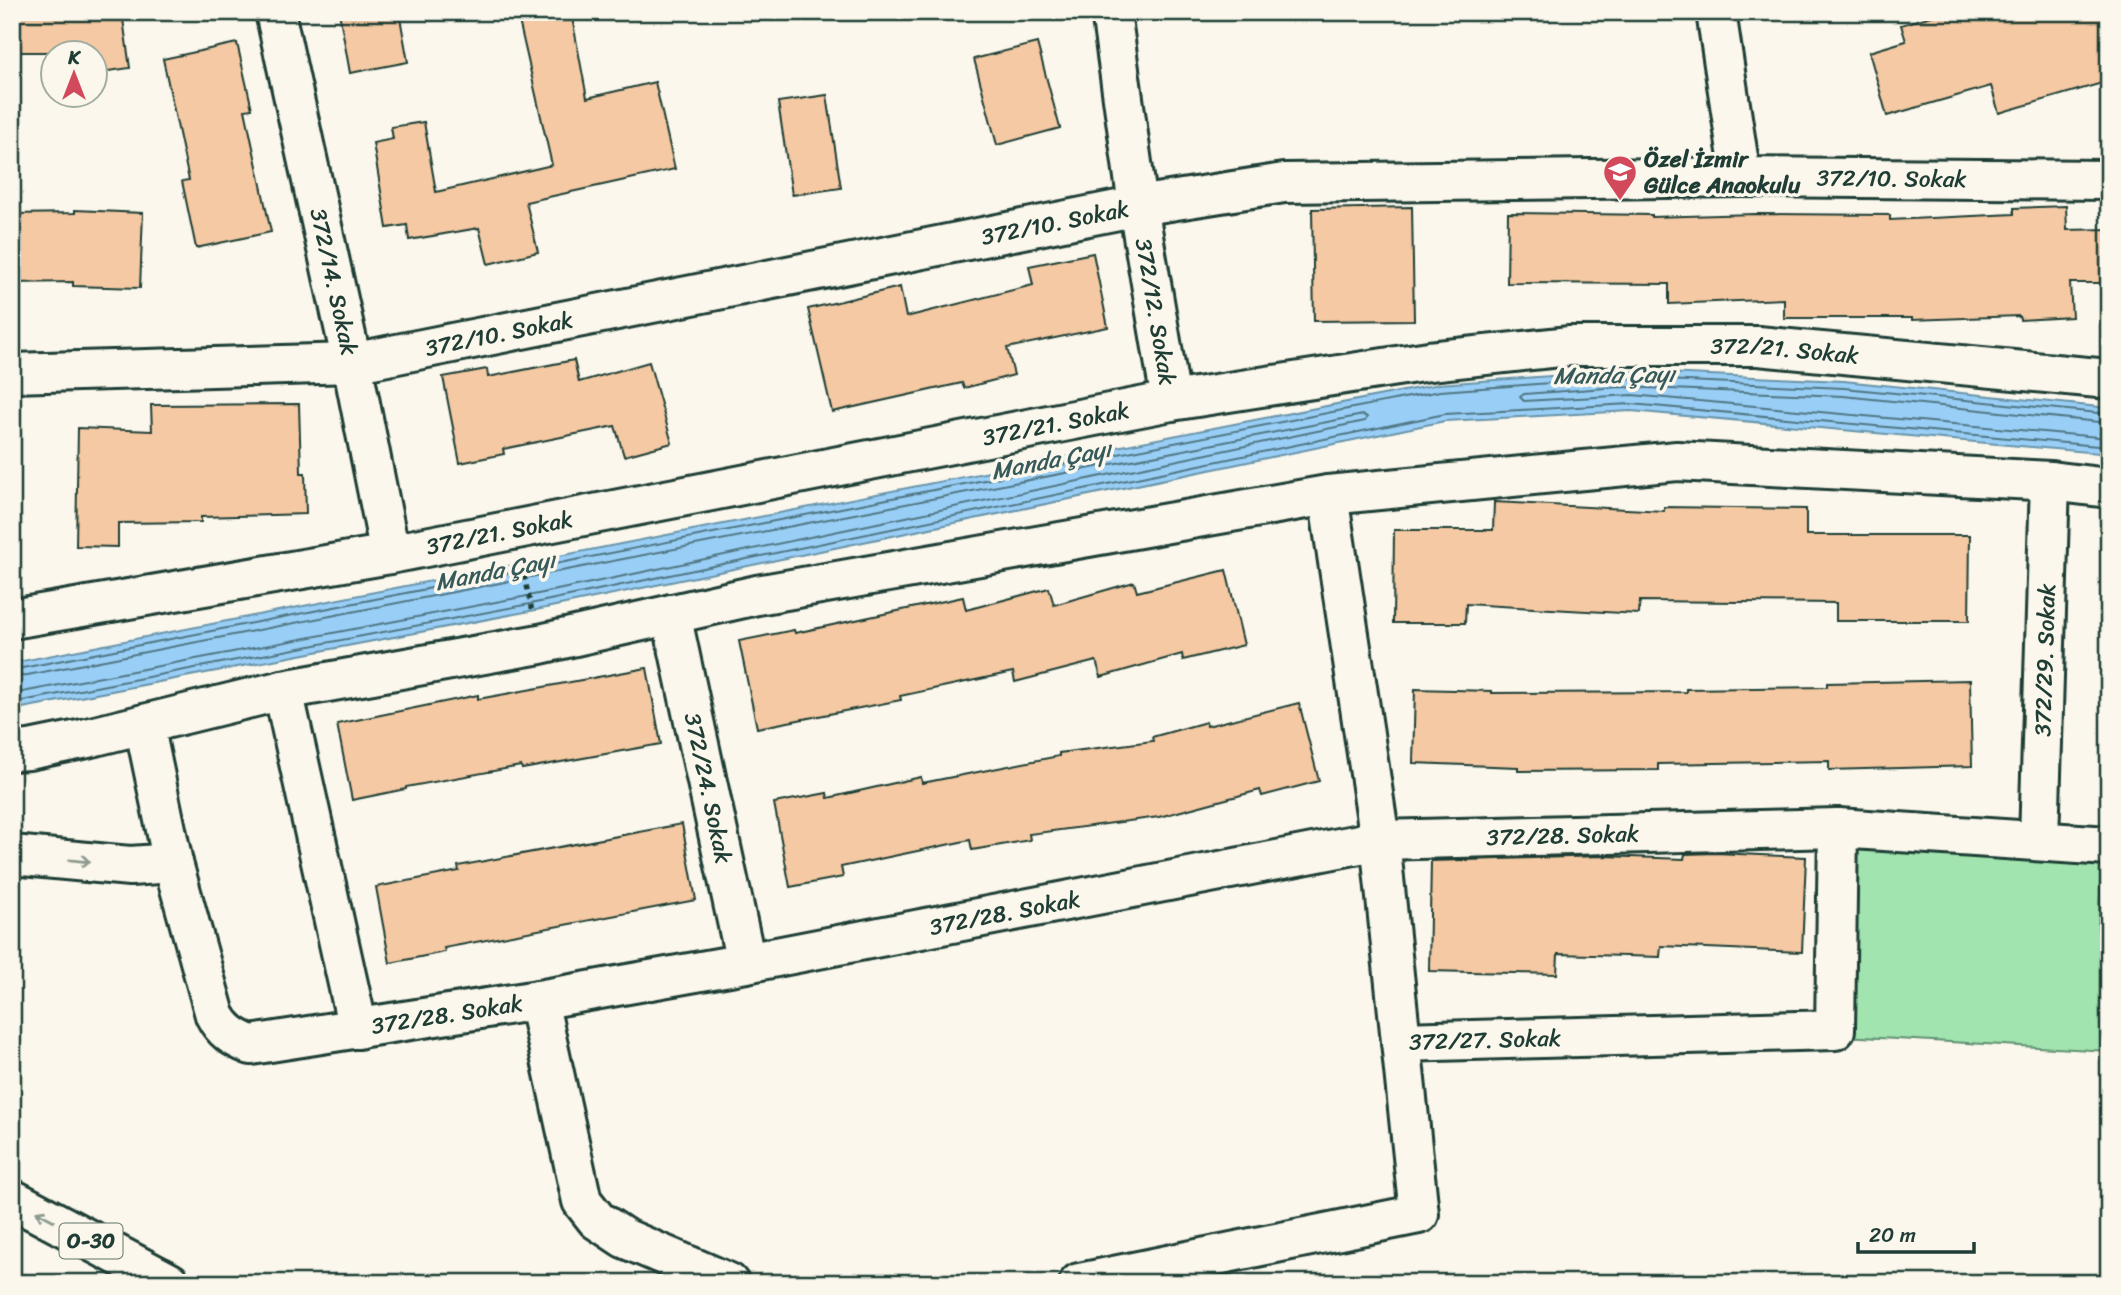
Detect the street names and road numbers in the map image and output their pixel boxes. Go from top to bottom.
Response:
street label: 372/10. Sokak [1816,157,1967,199]
street label: 372/10. Sokak [977,188,1133,257]
street label: 372/14. Sokak [298,204,370,359]
street label: 372/12. Sokak [1123,235,1188,388]
street label: 372/10. Sokak [421,299,576,368]
street label: 372/21. Sokak [1710,326,1861,376]
street label: 372/21. Sokak [979,389,1133,458]
street label: 372/21. Sokak [422,498,576,567]
street label: 372/29. Sokak [2022,583,2067,737]
street label: 372/24. Sokak [672,709,745,867]
street label: 372/28. Sokak [1486,813,1639,858]
street label: 372/28. Sokak [926,878,1084,947]
street label: 372/28. Sokak [368,982,525,1046]
street label: 372/27. Sokak [1408,1017,1561,1062]
road number: O-30 [60,1224,122,1258]

